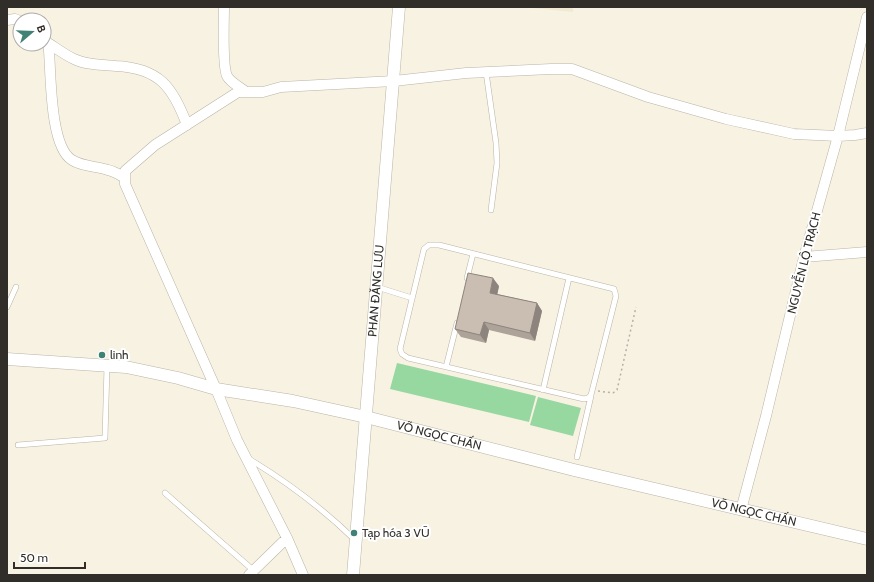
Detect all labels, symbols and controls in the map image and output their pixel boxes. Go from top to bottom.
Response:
north arrow [12,12,52,52]
text: B [34,23,49,34]
street label: NGUYỄN LỘ TRẠCH [783,210,823,315]
street label: PHAN ĐĂNG LƯU [364,244,387,338]
place label: linh [110,347,129,362]
marker: linh [97,350,107,360]
street label: VÕ NGỌC CHẤN [395,417,483,453]
street label: VÕ NGỌC CHẤN [710,495,798,529]
place label: Tạp hóa 3 VŨ [362,525,430,540]
marker: Tạp hóa 3 VŨ [349,528,359,538]
scale bar [14,544,85,570]
text: 50 m [20,550,48,565]

